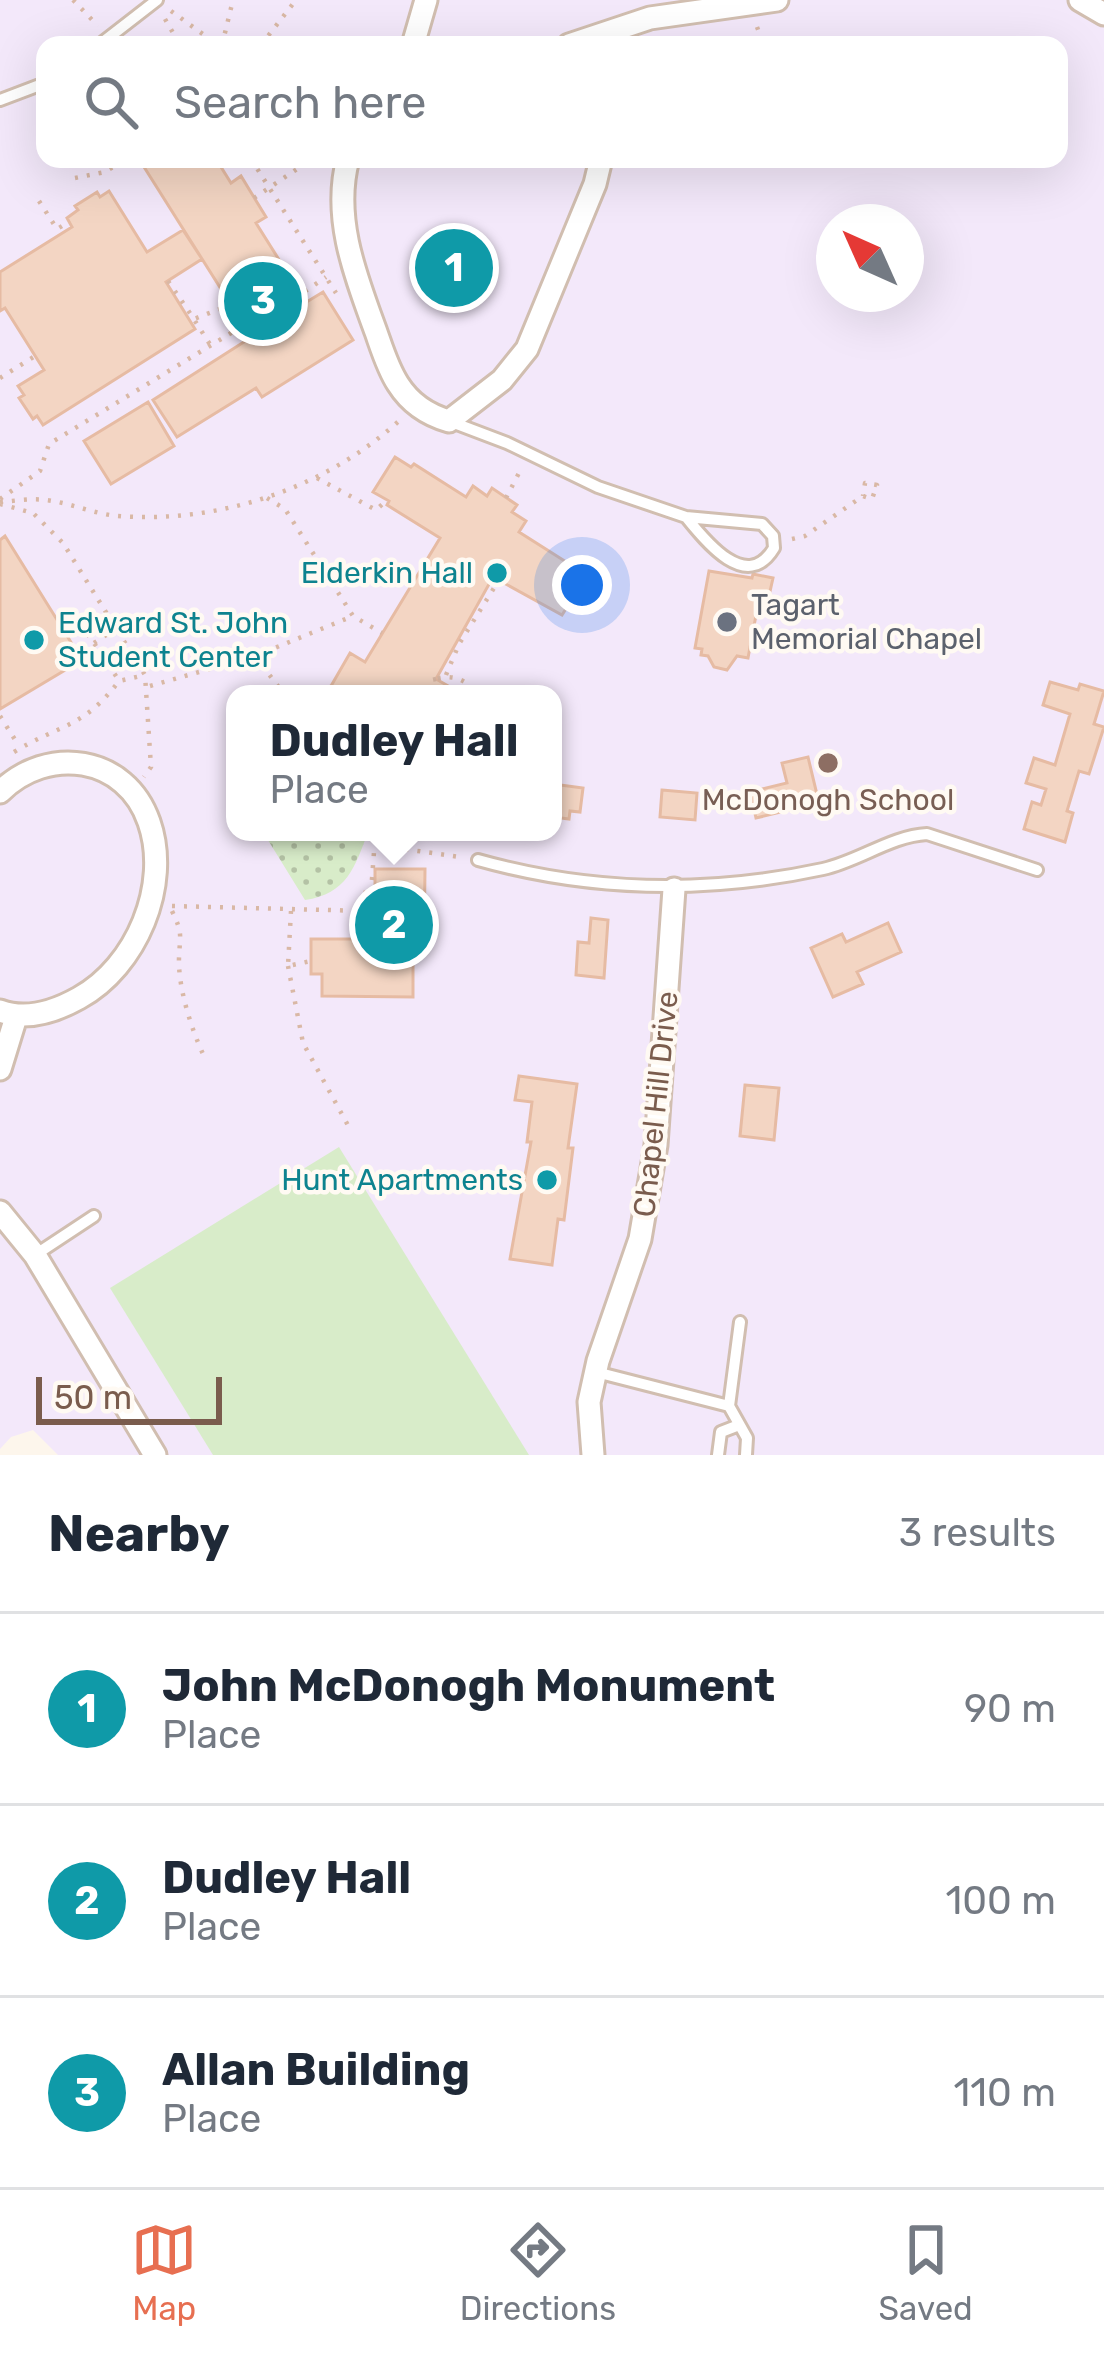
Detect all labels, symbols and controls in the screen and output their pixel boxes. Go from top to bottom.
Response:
search box [36,36,1068,168]
icon: search [78,69,144,135]
text: Search here [174,76,426,129]
north arrow [816,204,924,312]
pin: 1 [415,223,493,313]
pin: 3 [224,256,302,346]
place label: Elderkin Hall [301,555,473,591]
your location [552,555,612,615]
marker: Elderkin Hall [484,560,510,586]
place label: Tagart Memorial Chapel [751,587,982,657]
place label: Edward St. John Student Center [58,605,288,675]
marker: Tagart Memorial Chapel [714,609,740,635]
marker: Edward St. John Student Center [21,627,47,653]
popup [226,685,562,841]
text: Dudley Hall [269,714,519,767]
marker: McDonogh School [815,750,841,776]
text: Place [269,767,369,813]
place label: McDonogh School [702,782,954,818]
pin: 2 [355,880,433,970]
street label: Chapel Hill Drive [626,989,686,1219]
place label: Hunt Apartments [281,1162,523,1198]
marker: Hunt Apartments [534,1167,560,1193]
scale bar [36,1371,222,1424]
text: 50 m [54,1378,132,1417]
text: Nearby [48,1503,230,1564]
text: 3 results [899,1510,1056,1556]
text: John McDonogh Monument [162,1659,775,1712]
text: 1 [77,1686,97,1732]
text: 90 m [964,1686,1056,1732]
text: Place [162,1712,261,1758]
text: Dudley Hall [162,1851,411,1904]
text: 2 [74,1878,100,1924]
text: 100 m [946,1878,1056,1924]
text: Place [162,1904,261,1950]
text: Allan Building [162,2043,470,2096]
text: 3 [74,2070,100,2116]
text: 110 m [954,2070,1056,2116]
text: Place [162,2096,261,2142]
tab: Map [131,2217,197,2328]
tab: Directions [460,2217,616,2328]
tab: Saved [879,2217,973,2328]

